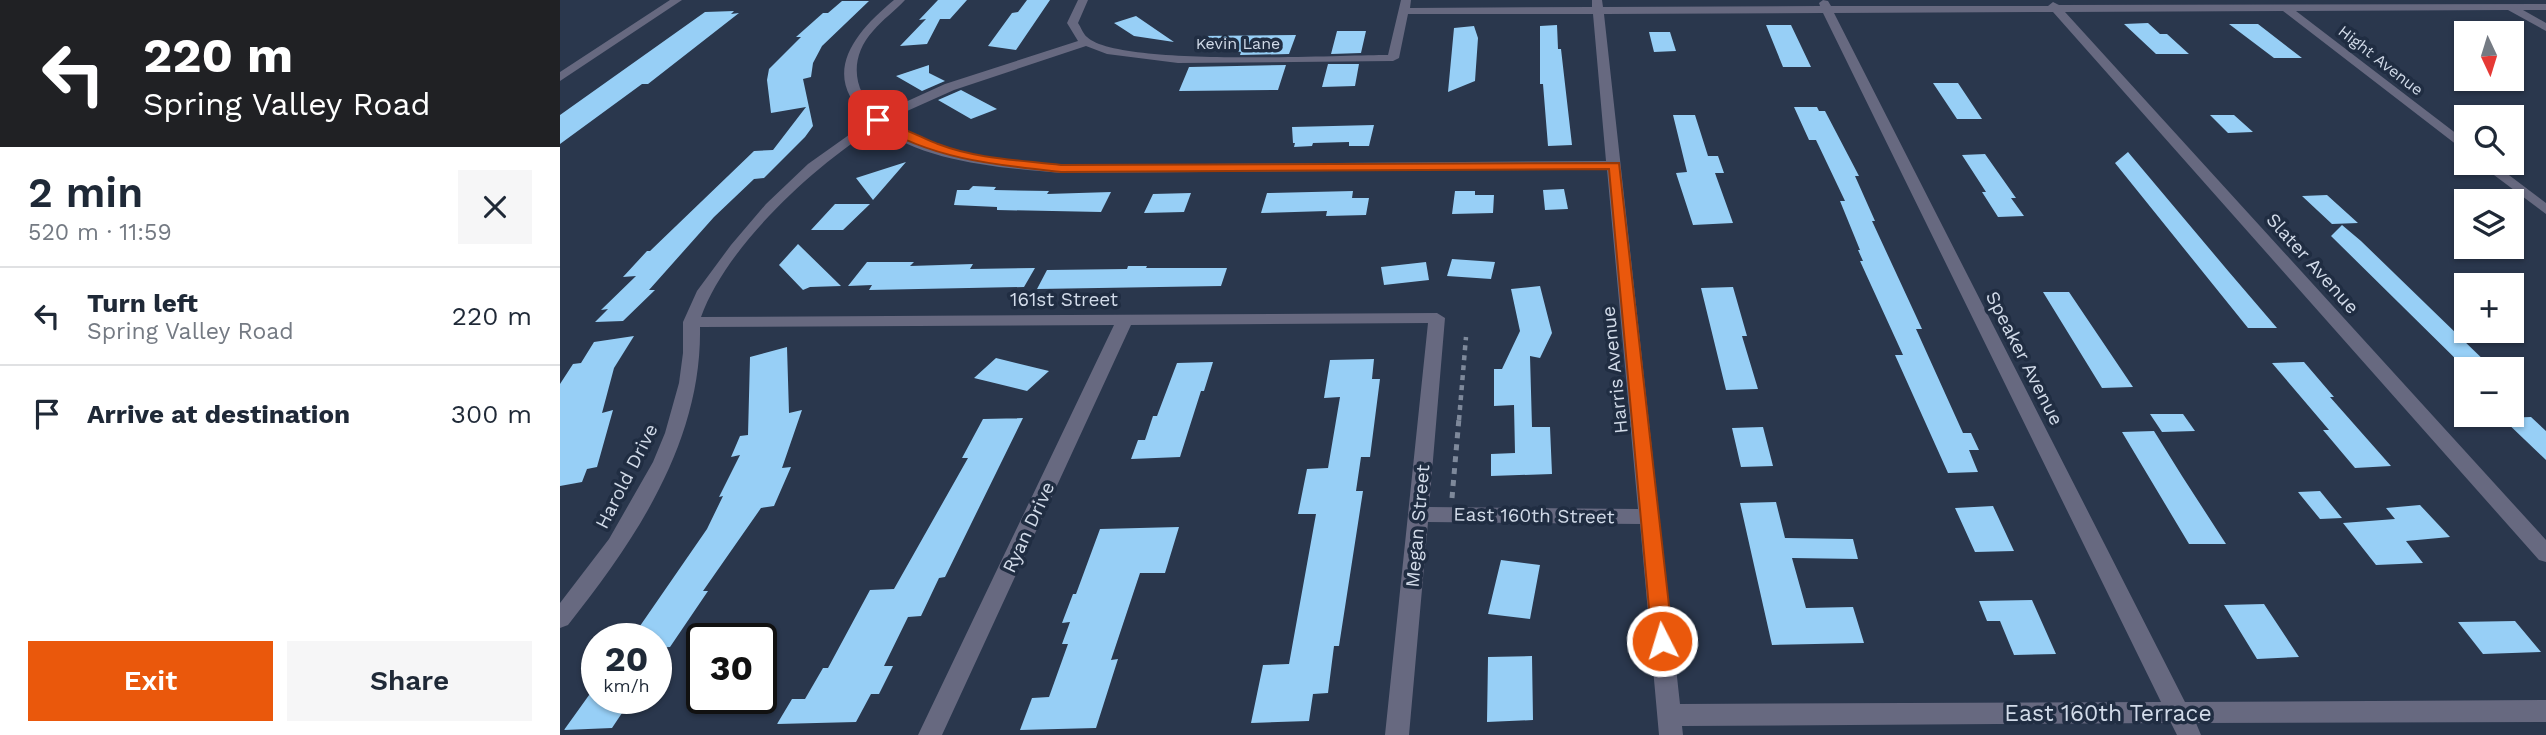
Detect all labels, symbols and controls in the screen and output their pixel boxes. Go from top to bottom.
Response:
street label: Hight Avenue [2334,21,2427,99]
north arrow [2454,21,2524,91]
map controls [2454,21,2524,427]
text: 220 m [143,26,293,84]
icon: left [28,28,119,119]
street label: Kevin Lane [1196,34,1280,53]
text: Spring Valley Road [143,85,431,123]
pin [848,90,908,150]
icon: arrive [859,101,897,139]
button: search [2454,105,2524,175]
text: 2 min [28,168,143,217]
button: close [458,170,532,244]
button: layers [2454,189,2524,259]
street label: Slater Avenue [2261,208,2364,318]
text: 520 m · 11:59 [28,219,172,246]
button: + [2454,273,2524,343]
street label: Speaker Avenue [1981,287,2068,429]
text: Turn left [87,288,198,318]
street label: 161st Street [1010,288,1118,311]
icon: left [28,297,66,335]
text: 220 m [452,301,532,331]
street label: Harris Avenue [1596,305,1633,435]
text: Spring Valley Road [87,318,294,345]
button: − [2454,357,2524,427]
icon: arrive [28,395,66,433]
text: Arrive at destination [87,399,350,429]
text: 300 m [451,399,532,429]
street label: Harold Drive [590,420,663,533]
street label: Megan Street [1401,464,1434,588]
street label: Ryan Drive [997,478,1060,576]
street label: East 160th Street [1453,503,1615,528]
position arrow [1625,604,1699,678]
speed limit sign: 30 [686,623,777,714]
text: 20 [605,638,648,680]
button: Exit [28,641,273,721]
button: Share [287,641,532,721]
text: km/h [603,675,650,696]
street label: East 160th Terrace [2004,700,2212,727]

